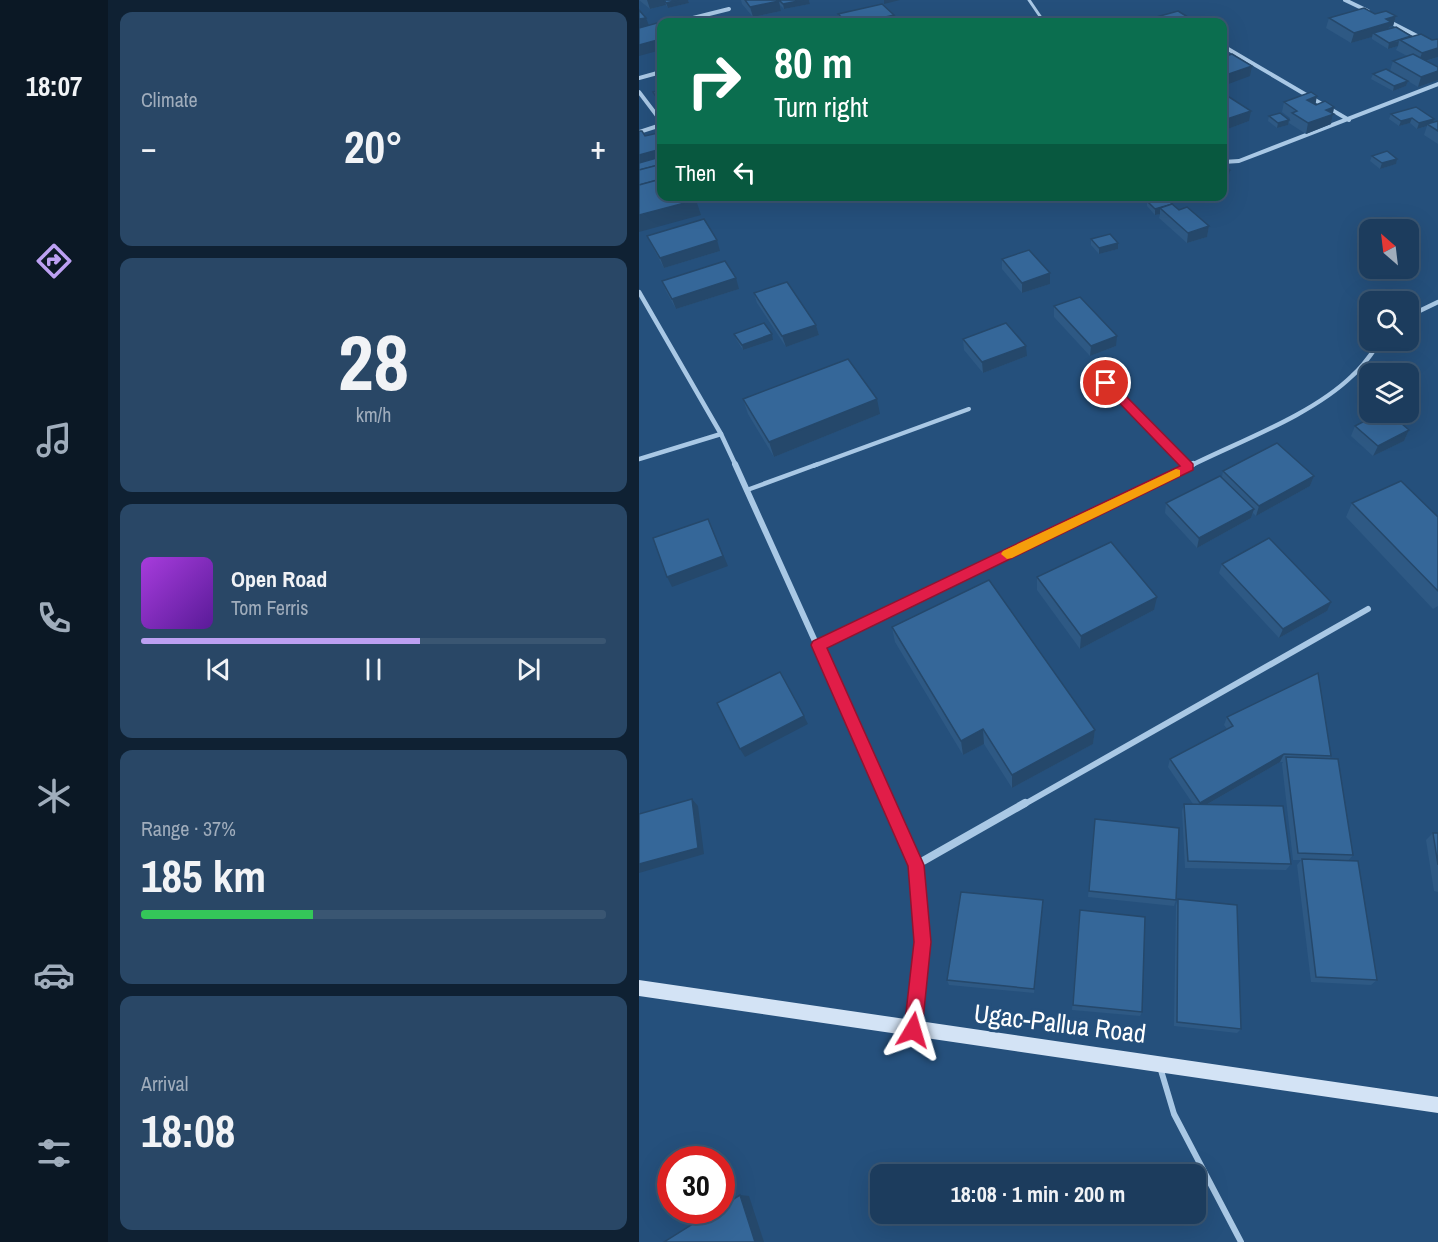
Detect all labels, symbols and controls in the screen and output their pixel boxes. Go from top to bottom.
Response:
text: 80 m [774,35,853,91]
icon: right [675,42,753,120]
text: 18:07 [26,68,82,104]
text: Climate [141,86,198,113]
text: Turn right [774,89,868,125]
text: 20° [344,116,403,177]
text: − [141,125,157,169]
text: + [590,125,606,169]
icon: left [728,156,761,189]
text: Then [675,158,716,188]
north arrow [1359,219,1419,279]
map controls [1359,219,1419,423]
icon: directions [33,240,75,282]
button: search [1359,291,1419,351]
text: 28 [338,309,409,414]
pin [1080,357,1131,408]
button: layers [1359,363,1419,423]
icon: arrive [1089,366,1122,399]
text: km/h [356,401,391,428]
icon: music [33,419,75,461]
text: Open Road [231,564,327,594]
text: Tom Ferris [231,594,309,621]
icon: phone [33,597,75,639]
icon: previous [202,653,235,686]
icon: pause [357,653,390,686]
icon: next [512,653,545,686]
icon: climate [33,775,75,817]
text: Range · 37% [141,815,236,842]
text: 185 km [141,845,266,906]
icon: car [33,954,75,996]
street label: Ugac-Pallua Road [972,995,1148,1051]
position arrow [881,998,945,1062]
text: Arrival [141,1070,188,1097]
text: 18:08 [141,1100,235,1161]
icon: filters [33,1132,75,1174]
speed limit sign: 30 [657,1146,735,1224]
text: 18:08 · 1 min · 200 m [951,1179,1125,1209]

